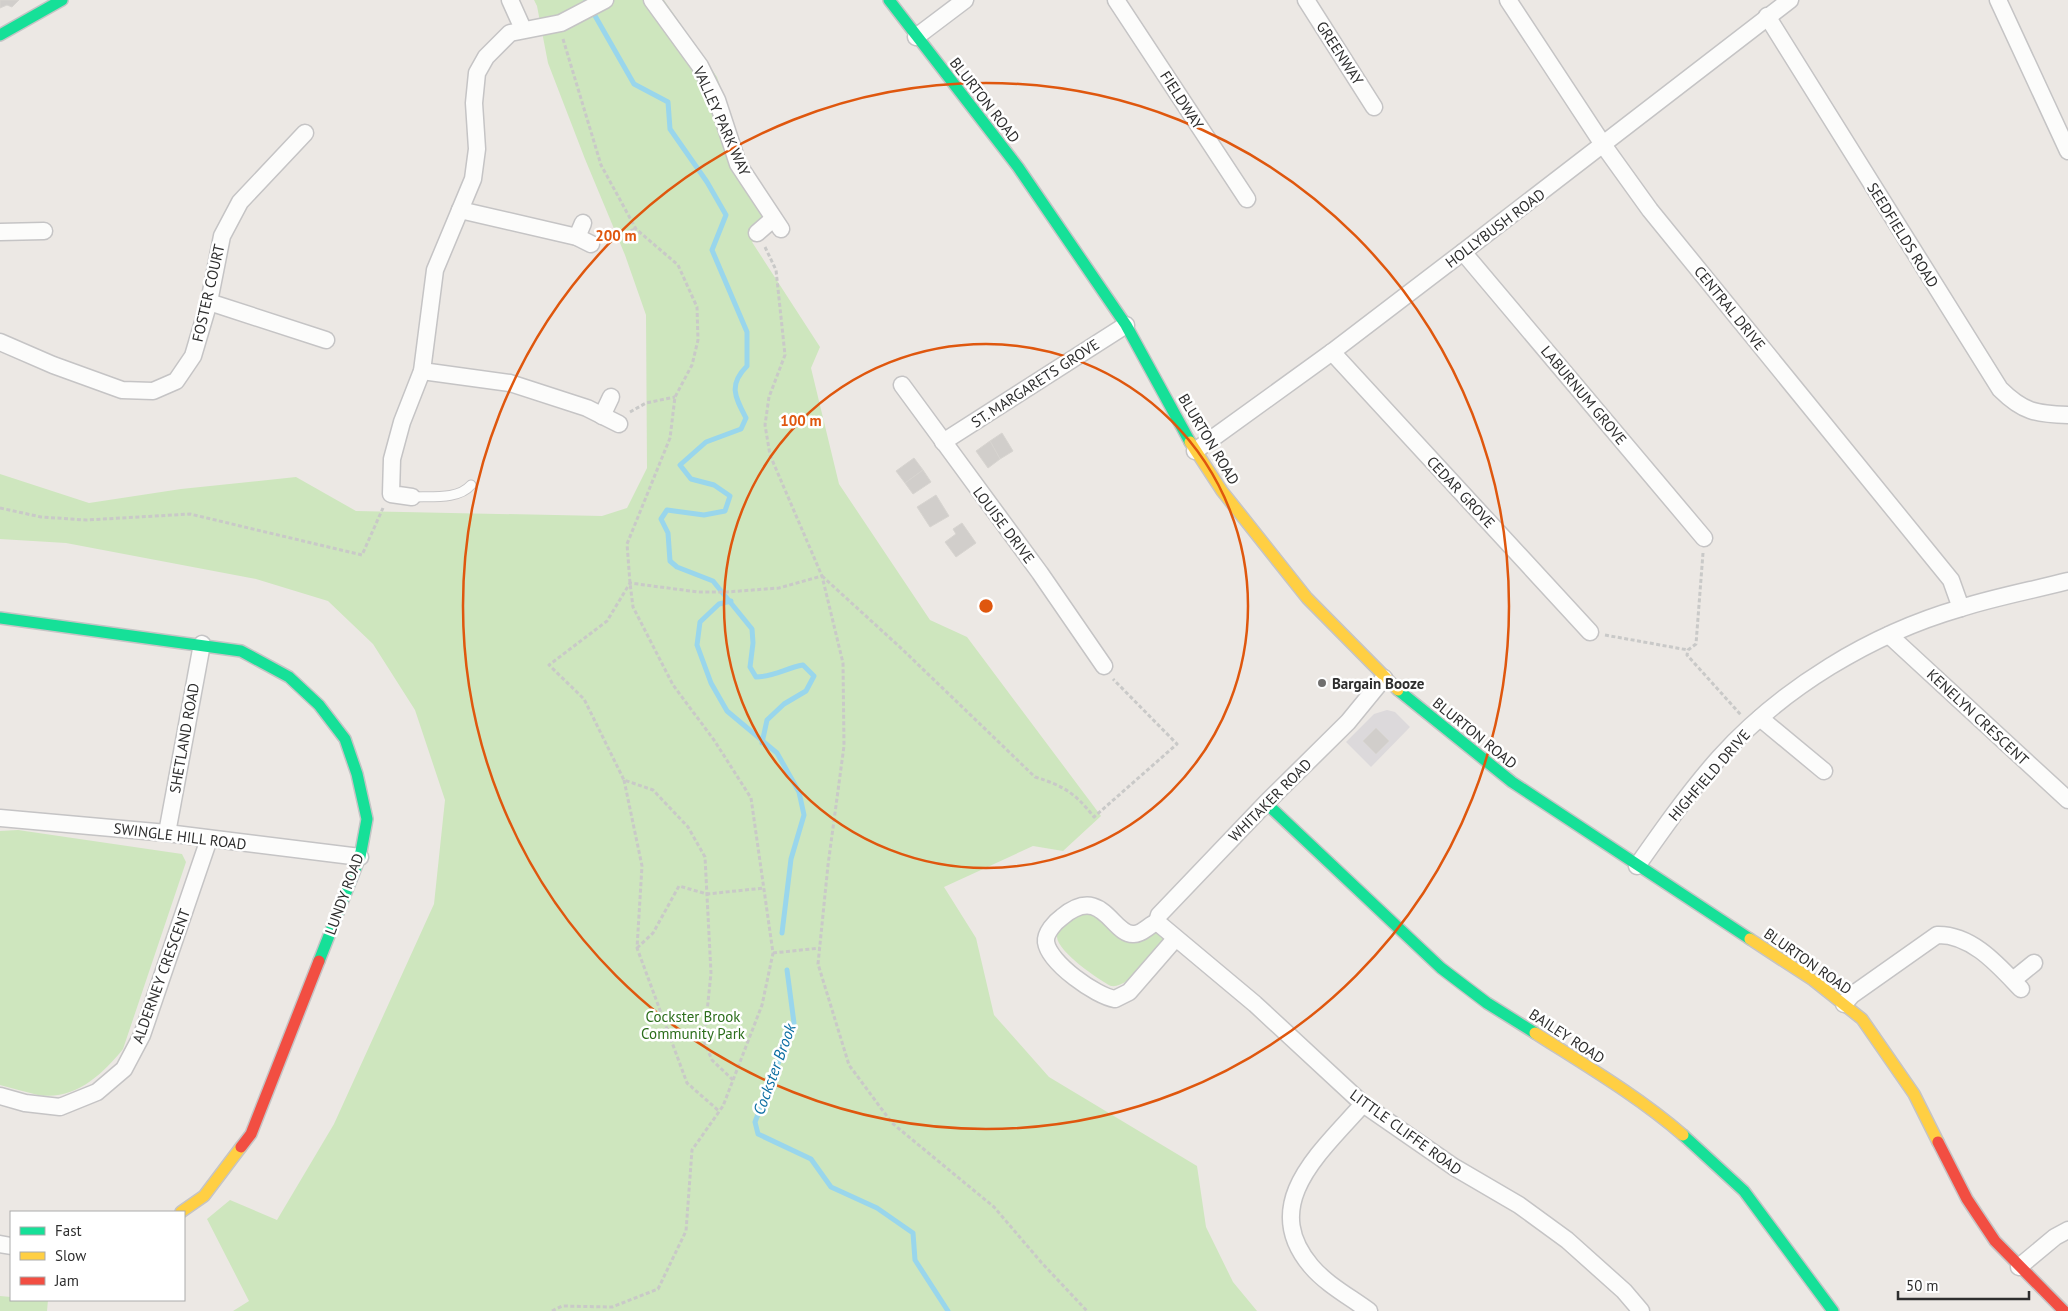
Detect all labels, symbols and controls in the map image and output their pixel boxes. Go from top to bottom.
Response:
street label: GREENWAY [1312,17,1368,89]
street label: BLURTON ROAD [946,54,1024,146]
street label: VALLEY PARK WAY [689,62,755,179]
street label: FIELDWAY [1156,67,1208,133]
street label: SEEDFIELDS ROAD [1863,179,1943,291]
street label: HOLLYBUSH ROAD [1441,184,1549,272]
text: 200 m [595,226,637,245]
street label: FOSTER COURT [188,242,229,344]
street label: CENTRAL DRIVE [1690,262,1770,354]
street label: ST. MARGARETS GROVE [967,335,1103,431]
street label: LABURNUM GROVE [1537,342,1631,448]
street label: BLURTON ROAD [1174,390,1244,488]
text: 100 m [780,411,822,430]
street label: CEDAR GROVE [1423,452,1499,532]
street label: LOUISE DRIVE [969,483,1039,567]
centre of rings [977,597,995,615]
street label: KENELYN CRESCENT [1923,665,2033,770]
place label: Bargain Booze [1332,674,1425,693]
marker: Bargain Booze [1316,677,1328,689]
street label: SHETLAND ROAD [165,681,203,795]
street label: BLURTON ROAD [1429,693,1521,773]
street label: HIGHFIELD DRIVE [1664,725,1754,825]
street label: WHITAKER ROAD [1224,754,1316,846]
street label: SWINGLE HILL ROAD [112,818,248,854]
street label: LUNDY ROAD [320,851,368,937]
street label: ALDERNEY CRESCENT [128,905,194,1046]
street label: BLURTON ROAD [1760,924,1856,998]
street label: BAILEY ROAD [1526,1004,1608,1068]
park label: Cockster Brook Community Park [641,1007,746,1043]
water label: Cockster Brook [748,1020,800,1117]
street label: LITTLE CLIFFE ROAD [1346,1085,1466,1179]
legend [10,1211,185,1301]
text: Fast [55,1221,82,1240]
text: Slow [55,1246,86,1265]
scale bar [1898,1268,2029,1300]
text: Jam [54,1271,79,1290]
text: 50 m [1906,1276,1939,1295]

